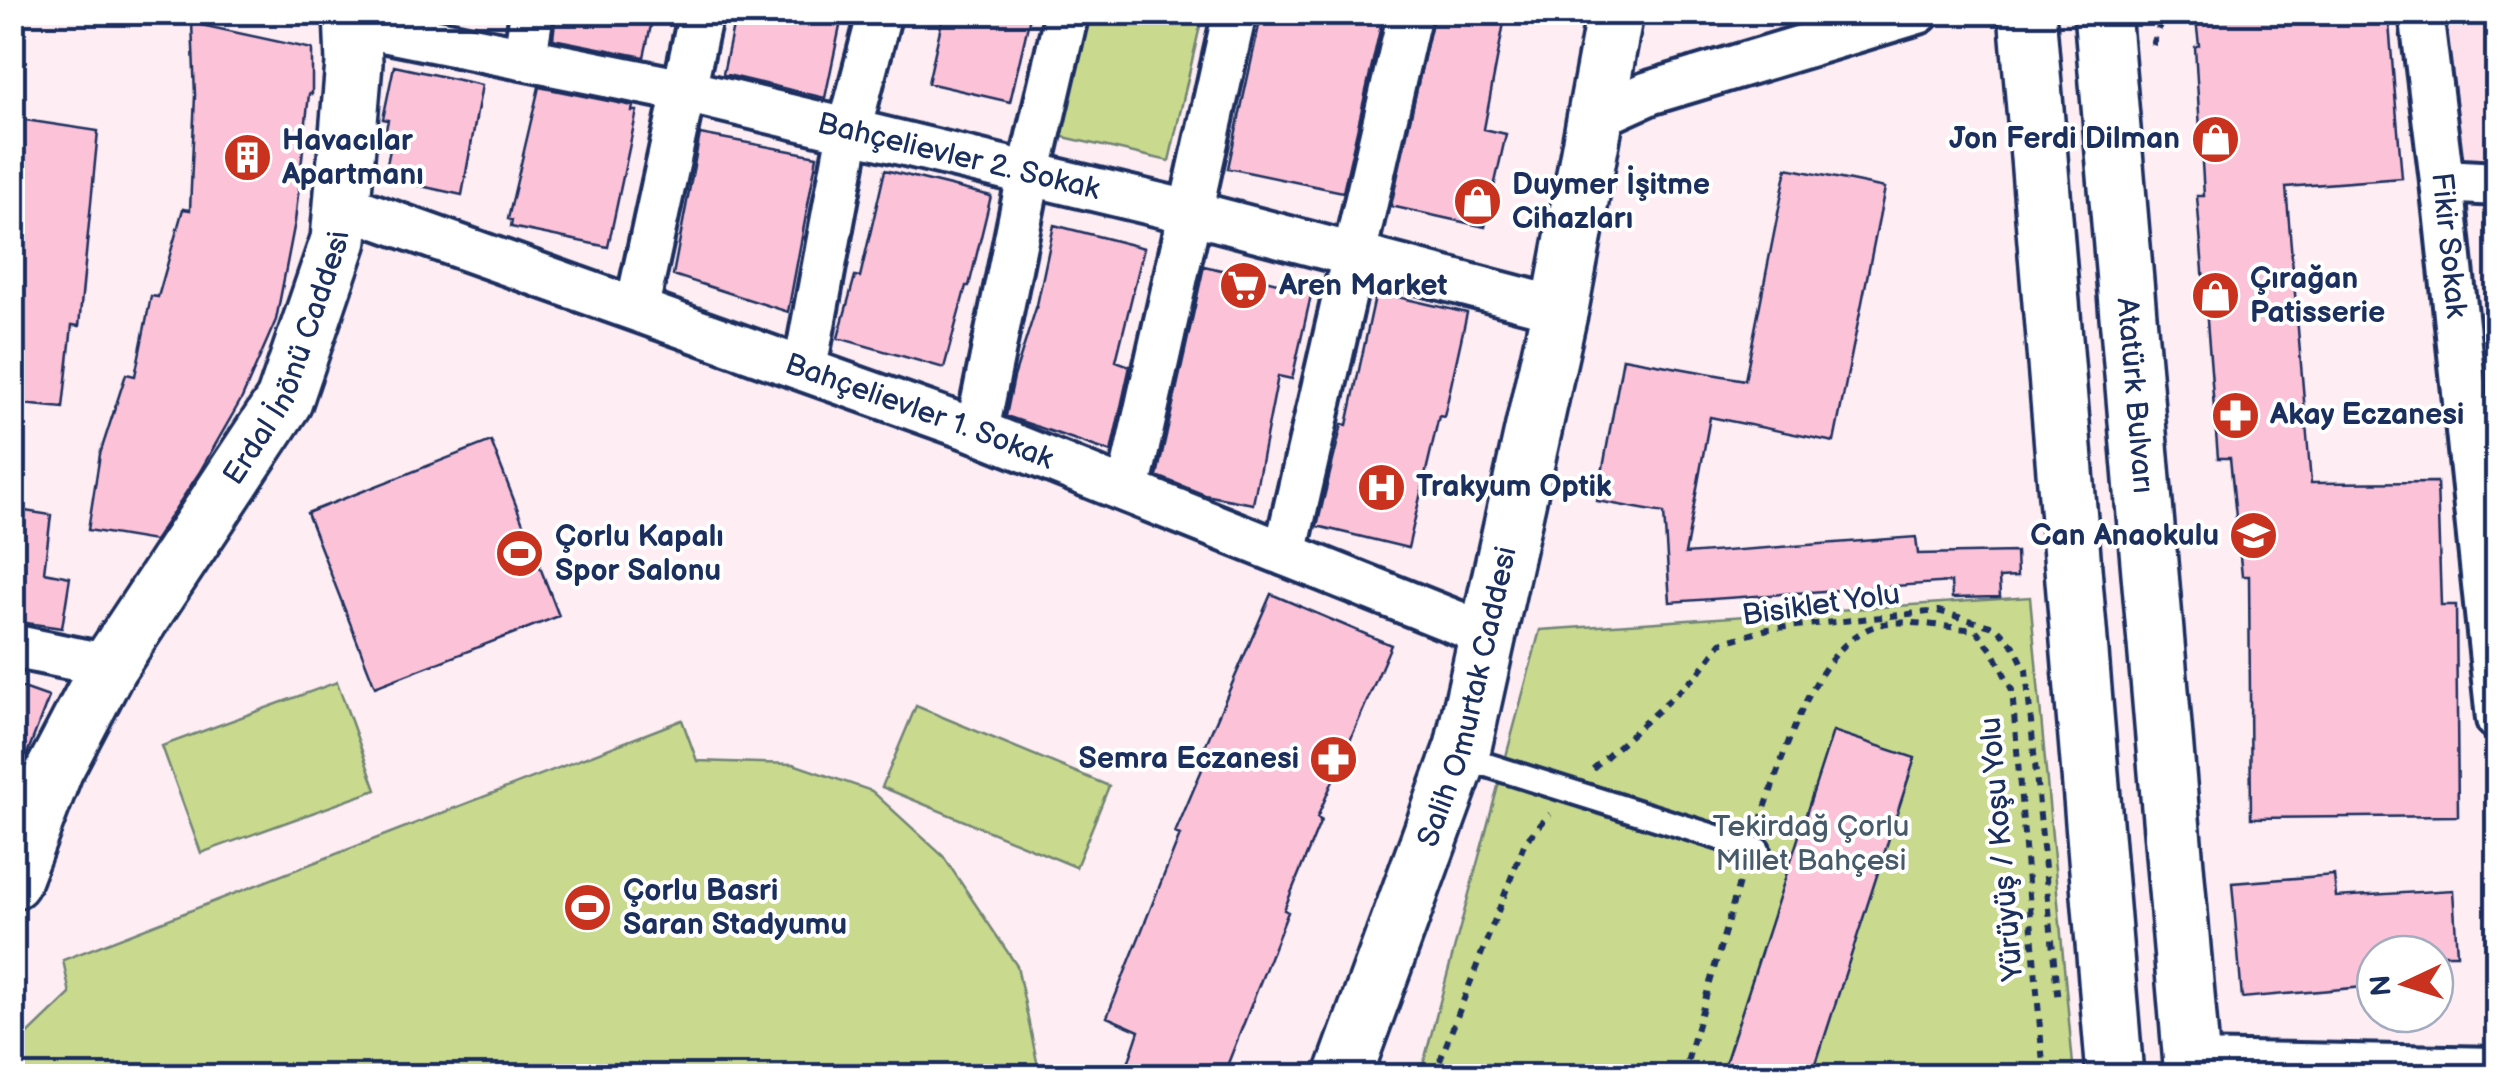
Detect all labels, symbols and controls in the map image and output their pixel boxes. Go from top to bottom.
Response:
street label: Bahçelievler 2. Sokak [814,105,1104,208]
shop icon: Jon Ferdi Dilman [2189,113,2241,165]
place label: Jon Ferdi Dilman [1949,121,2180,157]
place label: Havacılar Apartmanı [281,123,424,193]
building icon: Havacılar Apartmanı [221,132,273,184]
place label: Duymer İşitme Cihazları [1512,164,1710,237]
street label: Fikir Sokak [2423,171,2474,320]
shop icon: Duymer İşitme Cihazları [1451,176,1503,228]
street label: Erdal İnönü Caddesi [216,230,358,492]
supermarket icon: Aren Market [1218,260,1270,312]
place label: Çırağan Patisserie [2250,261,2385,331]
place label: Aren Market [1278,268,1448,304]
shop icon: Çırağan Patisserie [2189,270,2241,322]
street label: Atatürk Bulvarı [2109,296,2161,495]
street label: Bahçelievler 1. Sokak [780,346,1059,478]
pharmacy icon: Akay Eczanesi [2209,389,2261,441]
place label: Akay Eczanesi [2269,397,2464,433]
hospital icon: Trakyum Optik [1355,461,1407,513]
place label: Trakyum Optik [1416,469,1612,505]
school or university icon: Can Anaokulu [2228,510,2280,562]
place label: Can Anaokulu [2030,518,2219,554]
place label: Çorlu Kapalı Spor Salonu [555,519,724,589]
sports icon: Çorlu Kapalı Spor Salonu [494,528,546,580]
street label: Salih Omurtak Caddesi [1410,543,1525,852]
street label: Bisiklet Yolu [1740,576,1902,634]
street label: Yürüyüş / Koşu Yolu [1973,715,2032,984]
pharmacy icon: Semra Eczanesi [1308,733,1360,785]
place label: Semra Eczanesi [1079,741,1299,777]
park label: Tekirdağ Çorlu Millet Bahçesi [1713,809,1909,879]
place label: Çorlu Basri Saran Stadyumu [623,873,847,943]
sports icon: Çorlu Basri Saran Stadyumu [562,882,614,934]
north arrow [2355,934,2455,1034]
text: N [2364,974,2399,997]

